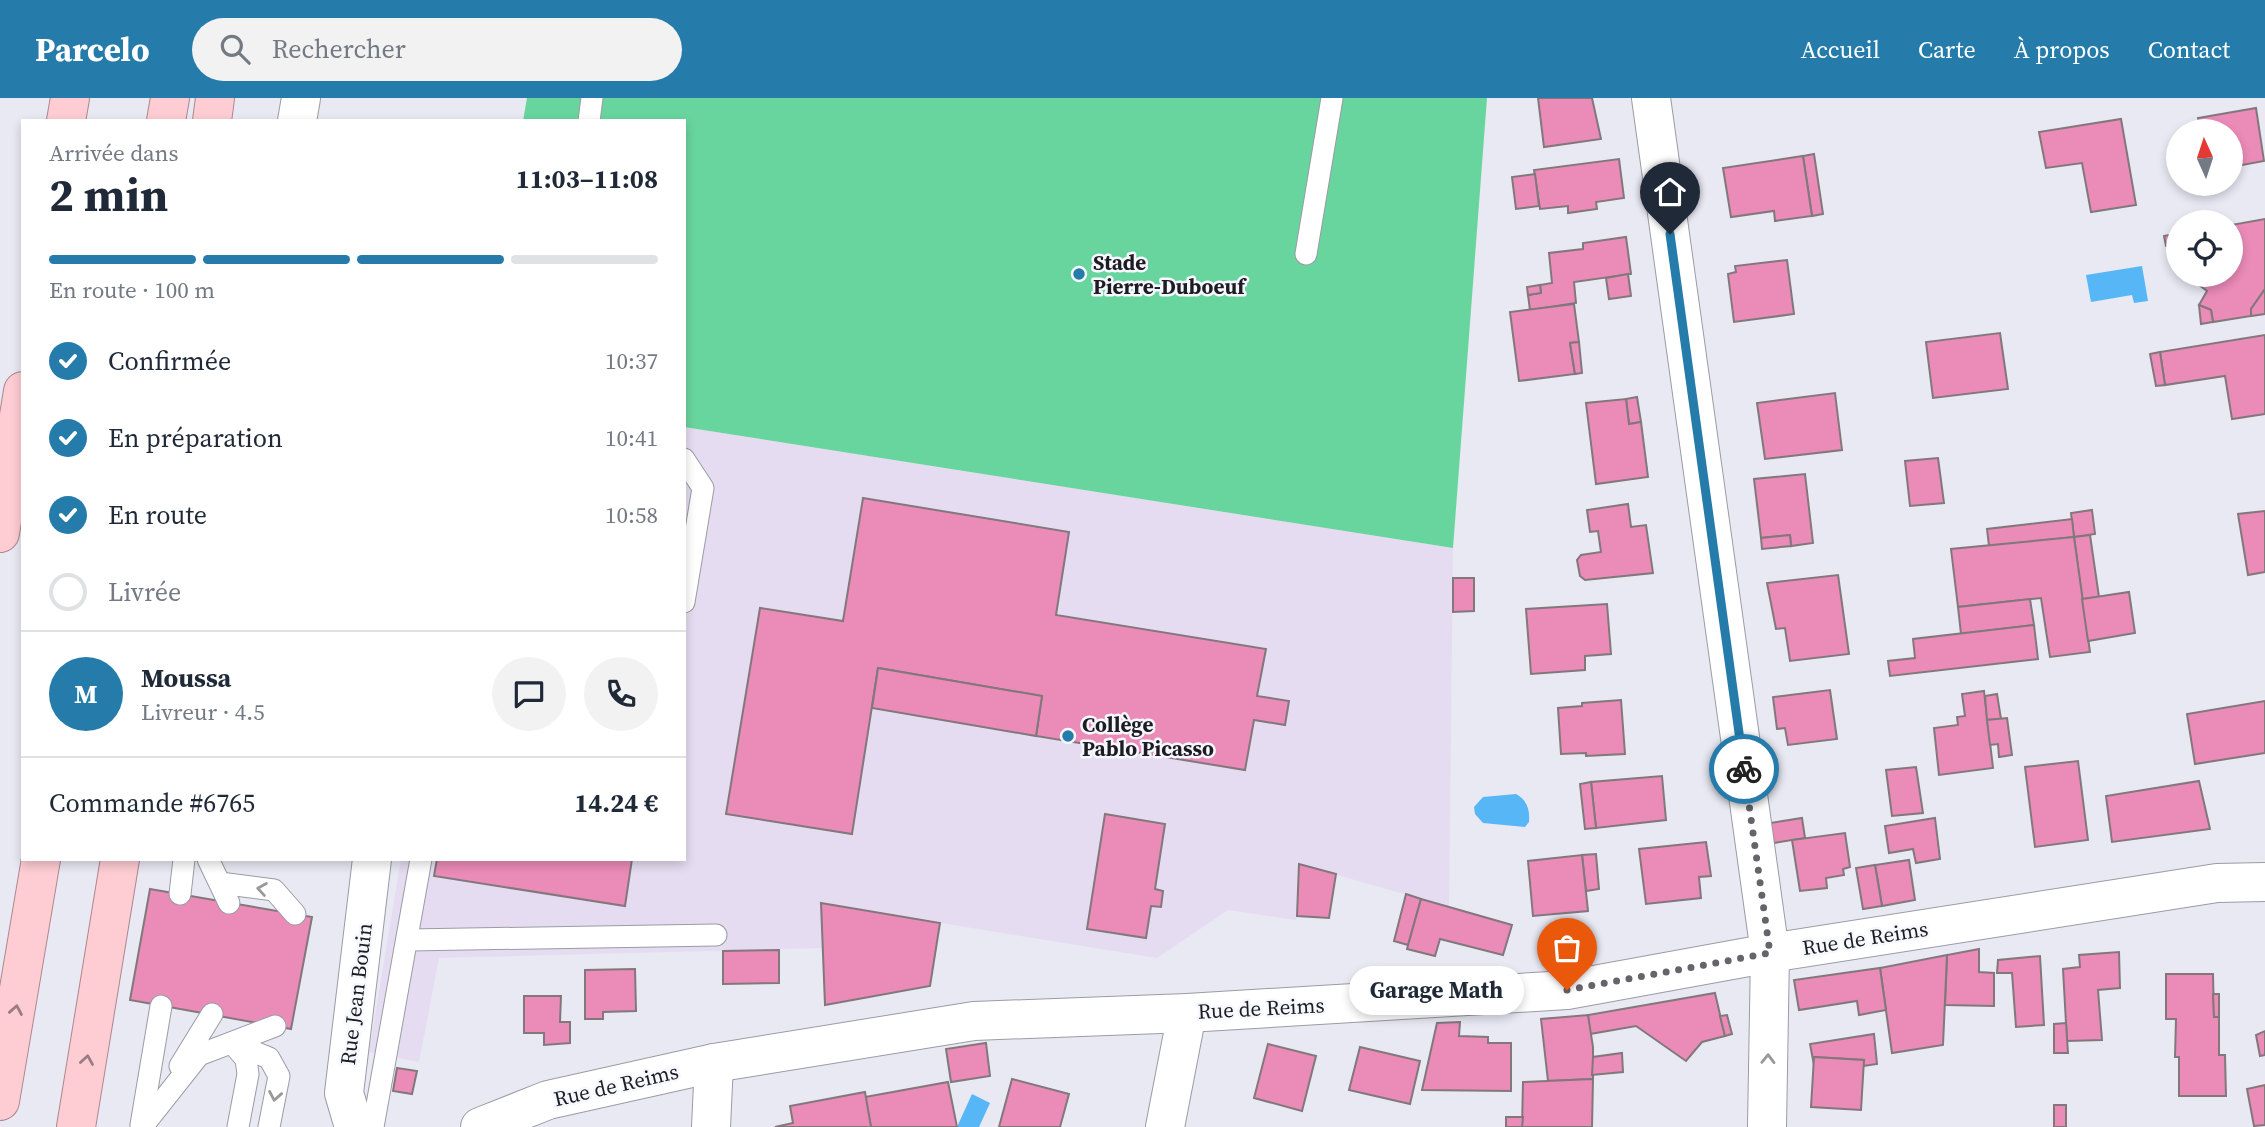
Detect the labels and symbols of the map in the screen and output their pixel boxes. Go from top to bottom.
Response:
north arrow [2166,119,2244,196]
pin [1640,162,1700,234]
place label: Stade Pierre-Duboeuf [1093,248,1247,301]
marker: Stade Pierre-Duboeuf [1071,266,1087,282]
place label: Collège Pablo Picasso [1082,710,1214,763]
marker: Collège Pablo Picasso [1060,728,1076,744]
courier [1709,734,1779,804]
one-way arrow [256,882,268,897]
street label: Rue de Reims [1800,914,1930,962]
pin [1537,918,1597,990]
street label: Rue Jean Bouin [333,921,379,1067]
callout: Garage Math [1350,966,1525,1015]
street label: Rue de Reims [1197,990,1325,1026]
one-way arrow [7,1004,22,1016]
one-way arrow [1761,1053,1776,1064]
one-way arrow [79,1054,94,1066]
street label: Rue de Reims [551,1057,681,1113]
one-way arrow [268,1090,283,1102]

